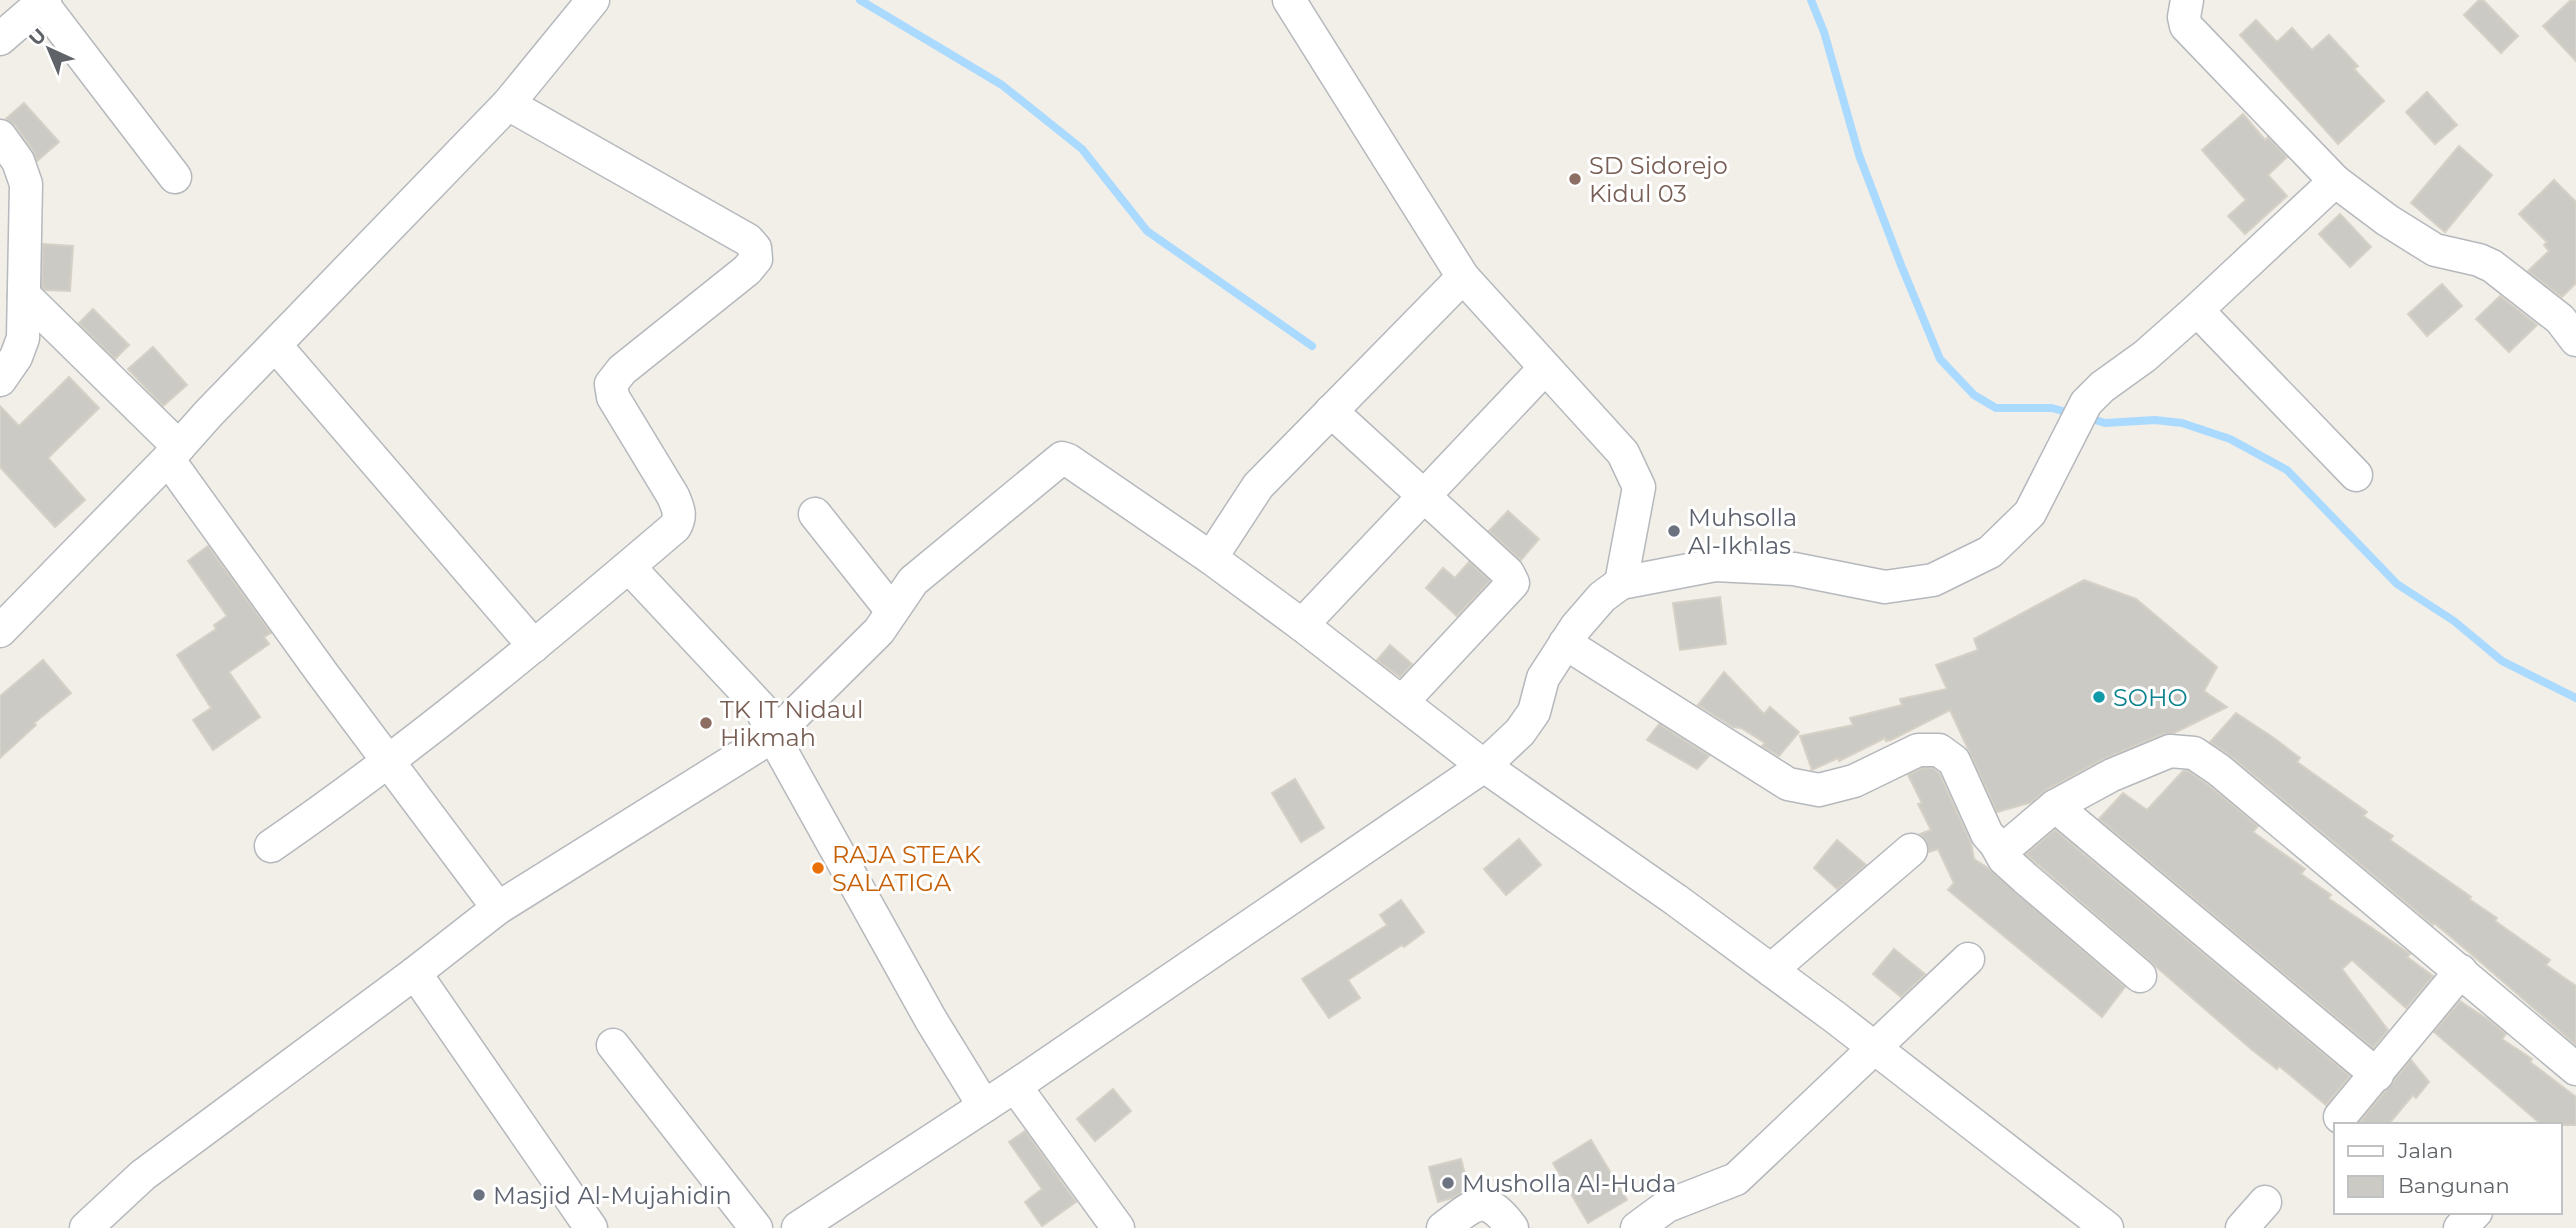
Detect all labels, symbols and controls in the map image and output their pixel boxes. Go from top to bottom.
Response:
north arrow [14,14,84,84]
text: U [24,24,51,51]
place label: SD Sidorejo Kidul 03 [1589,151,1728,208]
marker: SD Sidorejo Kidul 03 [1567,171,1583,187]
place label: Muhsolla Al-Ikhlas [1688,503,1797,560]
marker: Muhsolla Al-Ikhlas [1666,523,1682,539]
place label: SOHO [2113,683,2188,712]
marker: SOHO [2091,689,2107,705]
place label: TK IT Nidaul Hikmah [720,695,863,752]
marker: TK IT Nidaul Hikmah [698,715,714,731]
place label: RAJA STEAK SALATIGA [832,840,981,897]
marker: RAJA STEAK SALATIGA [810,860,826,876]
legend [2334,1123,2562,1214]
text: Jalan [2397,1138,2453,1163]
place label: Musholla Al-Huda [1462,1169,1676,1198]
text: Bangunan [2398,1173,2510,1198]
marker: Musholla Al-Huda [1440,1175,1456,1191]
place label: Masjid Al-Mujahidin [493,1181,732,1210]
marker: Masjid Al-Mujahidin [471,1187,487,1203]

